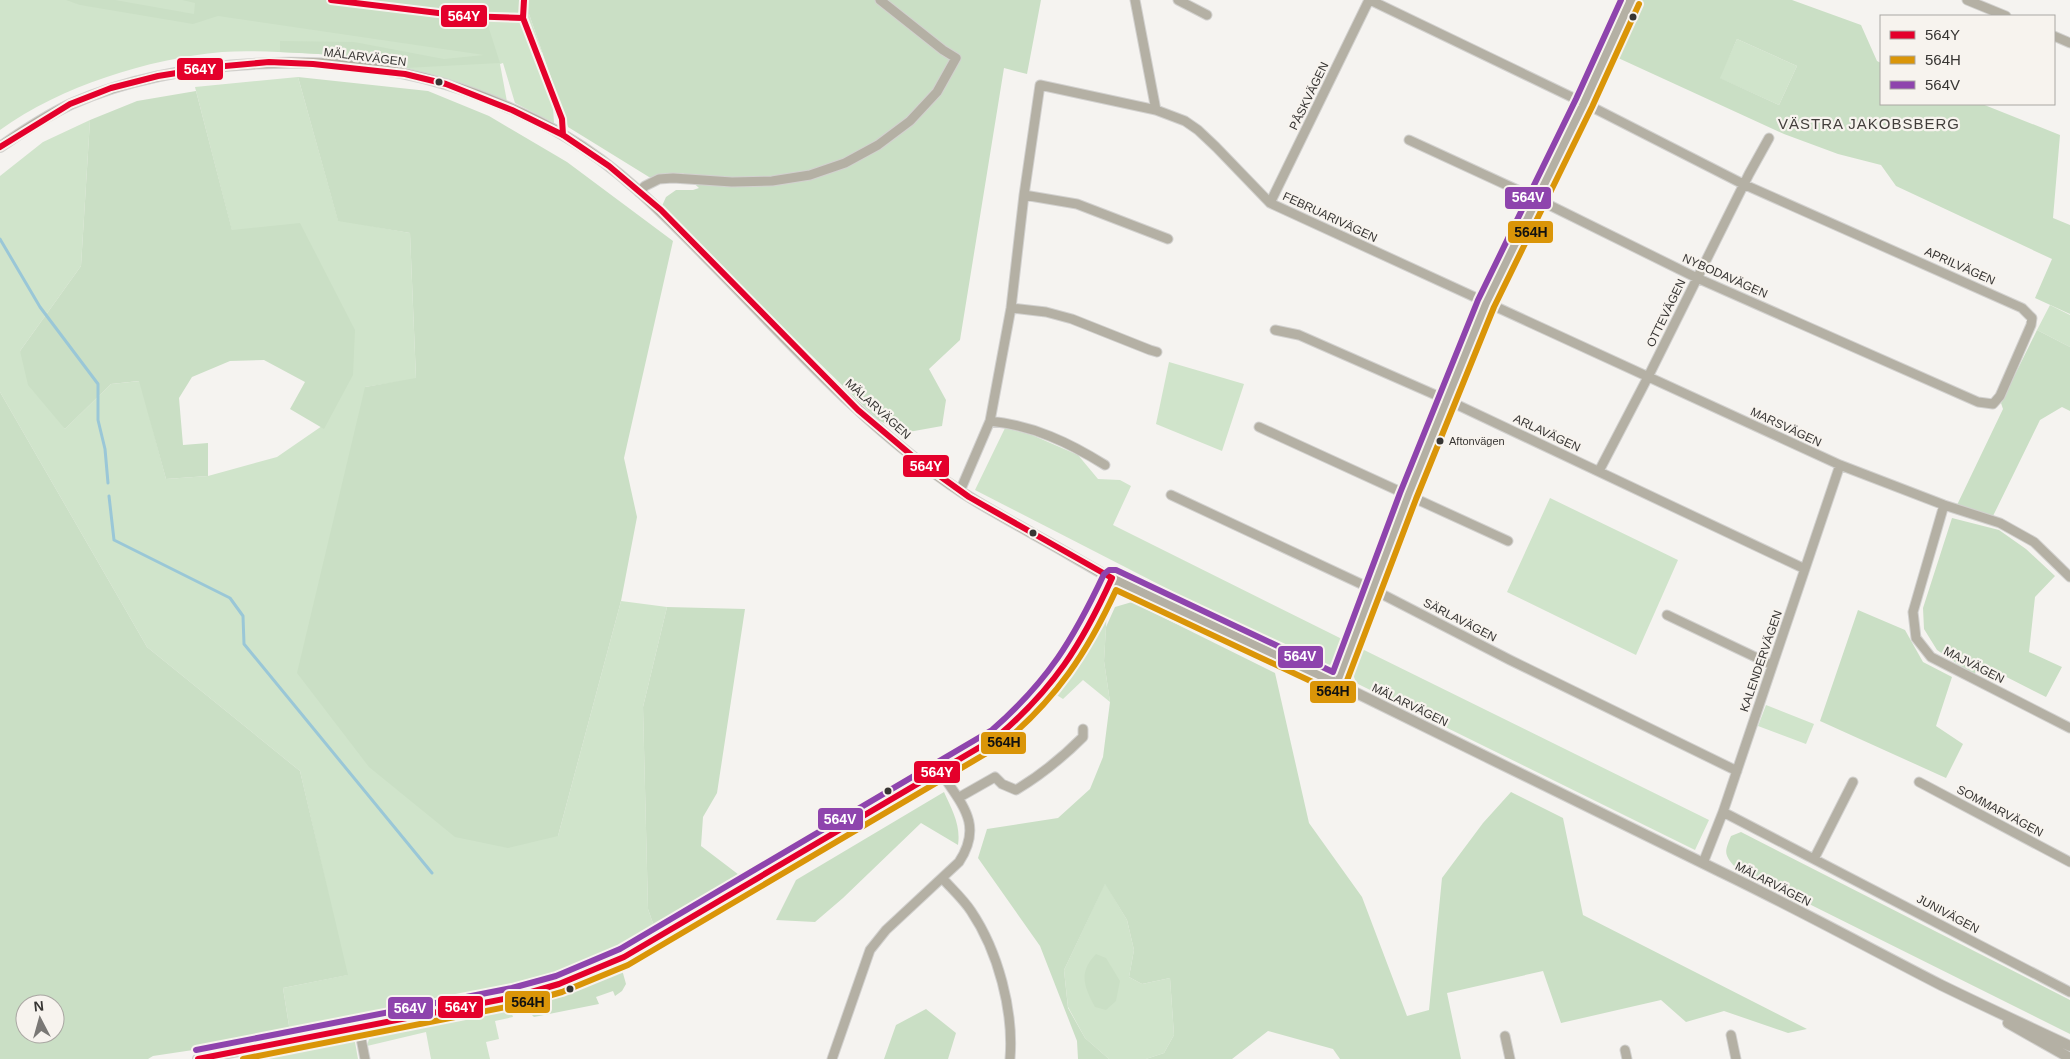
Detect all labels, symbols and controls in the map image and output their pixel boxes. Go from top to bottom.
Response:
line badge: 564Y [440,4,488,28]
text: 564Y [448,8,481,24]
unlabelled marker [1628,12,1638,22]
legend [1880,15,2055,105]
text: 564Y [1925,26,1960,43]
street label: MÄLARVÄGEN [323,45,407,69]
text: 564H [1925,51,1961,68]
line badge: 564Y [176,57,224,81]
street label: PÅSKVÄGEN [1286,59,1332,132]
text: 564Y [184,61,217,77]
text: 564V [1925,76,1960,93]
unlabelled marker [434,77,444,87]
district label: VÄSTRA JAKOBSBERG [1778,115,1960,132]
line badge: 564V [1504,186,1552,210]
street label: FEBRUARIVÄGEN [1281,189,1379,245]
text: 564V [1512,189,1545,205]
line badge: 564H [1507,220,1554,244]
text: 564H [1514,224,1548,240]
street label: APRILVÄGEN [1923,244,1997,288]
street label: NYBODAVÄGEN [1680,251,1770,301]
street label: OTTEVÄGEN [1643,277,1689,349]
street label: MÄLARVÄGEN [842,376,914,442]
street label: MARSVÄGEN [1748,404,1824,450]
street label: ARLAVÄGEN [1511,411,1583,455]
place label: Aftonvägen [1449,435,1505,447]
marker: Aftonvägen [1435,436,1445,446]
line badge: 564Y [902,454,950,478]
text: 564Y [910,458,943,474]
unlabelled marker [1028,528,1038,538]
street label: SÄRLAVÄGEN [1421,595,1499,645]
street label: KALENDERVÄGEN [1737,608,1785,714]
street label: MAJVÄGEN [1941,644,2007,686]
line badge: 564V [1277,645,1324,669]
text: 564V [1284,648,1317,664]
line badge: 564H [1309,680,1357,704]
street label: MÄLARVÄGEN [1370,680,1450,730]
text: 564H [1316,683,1350,699]
line badge: 564H [980,731,1027,755]
text: 564H [987,734,1021,750]
line badge: 564Y [913,760,961,784]
text: 564Y [921,764,954,780]
street label: SOMMARVÄGEN [1954,782,2046,840]
unlabelled marker [883,786,893,796]
line badge: 564V [817,807,864,831]
text: 564V [824,811,857,827]
street label: MÄLARVÄGEN [1733,859,1813,909]
street label: JUNIVÄGEN [1914,892,1982,936]
unlabelled marker [565,984,575,994]
line badge: 564H [504,990,551,1014]
north arrow [15,994,65,1044]
text: 564H [511,994,545,1010]
line badge: 564Y [437,995,484,1019]
line badge: 564V [387,996,434,1020]
text: N [33,998,45,1015]
text: 564Y [445,999,478,1015]
text: 564V [394,1000,427,1016]

